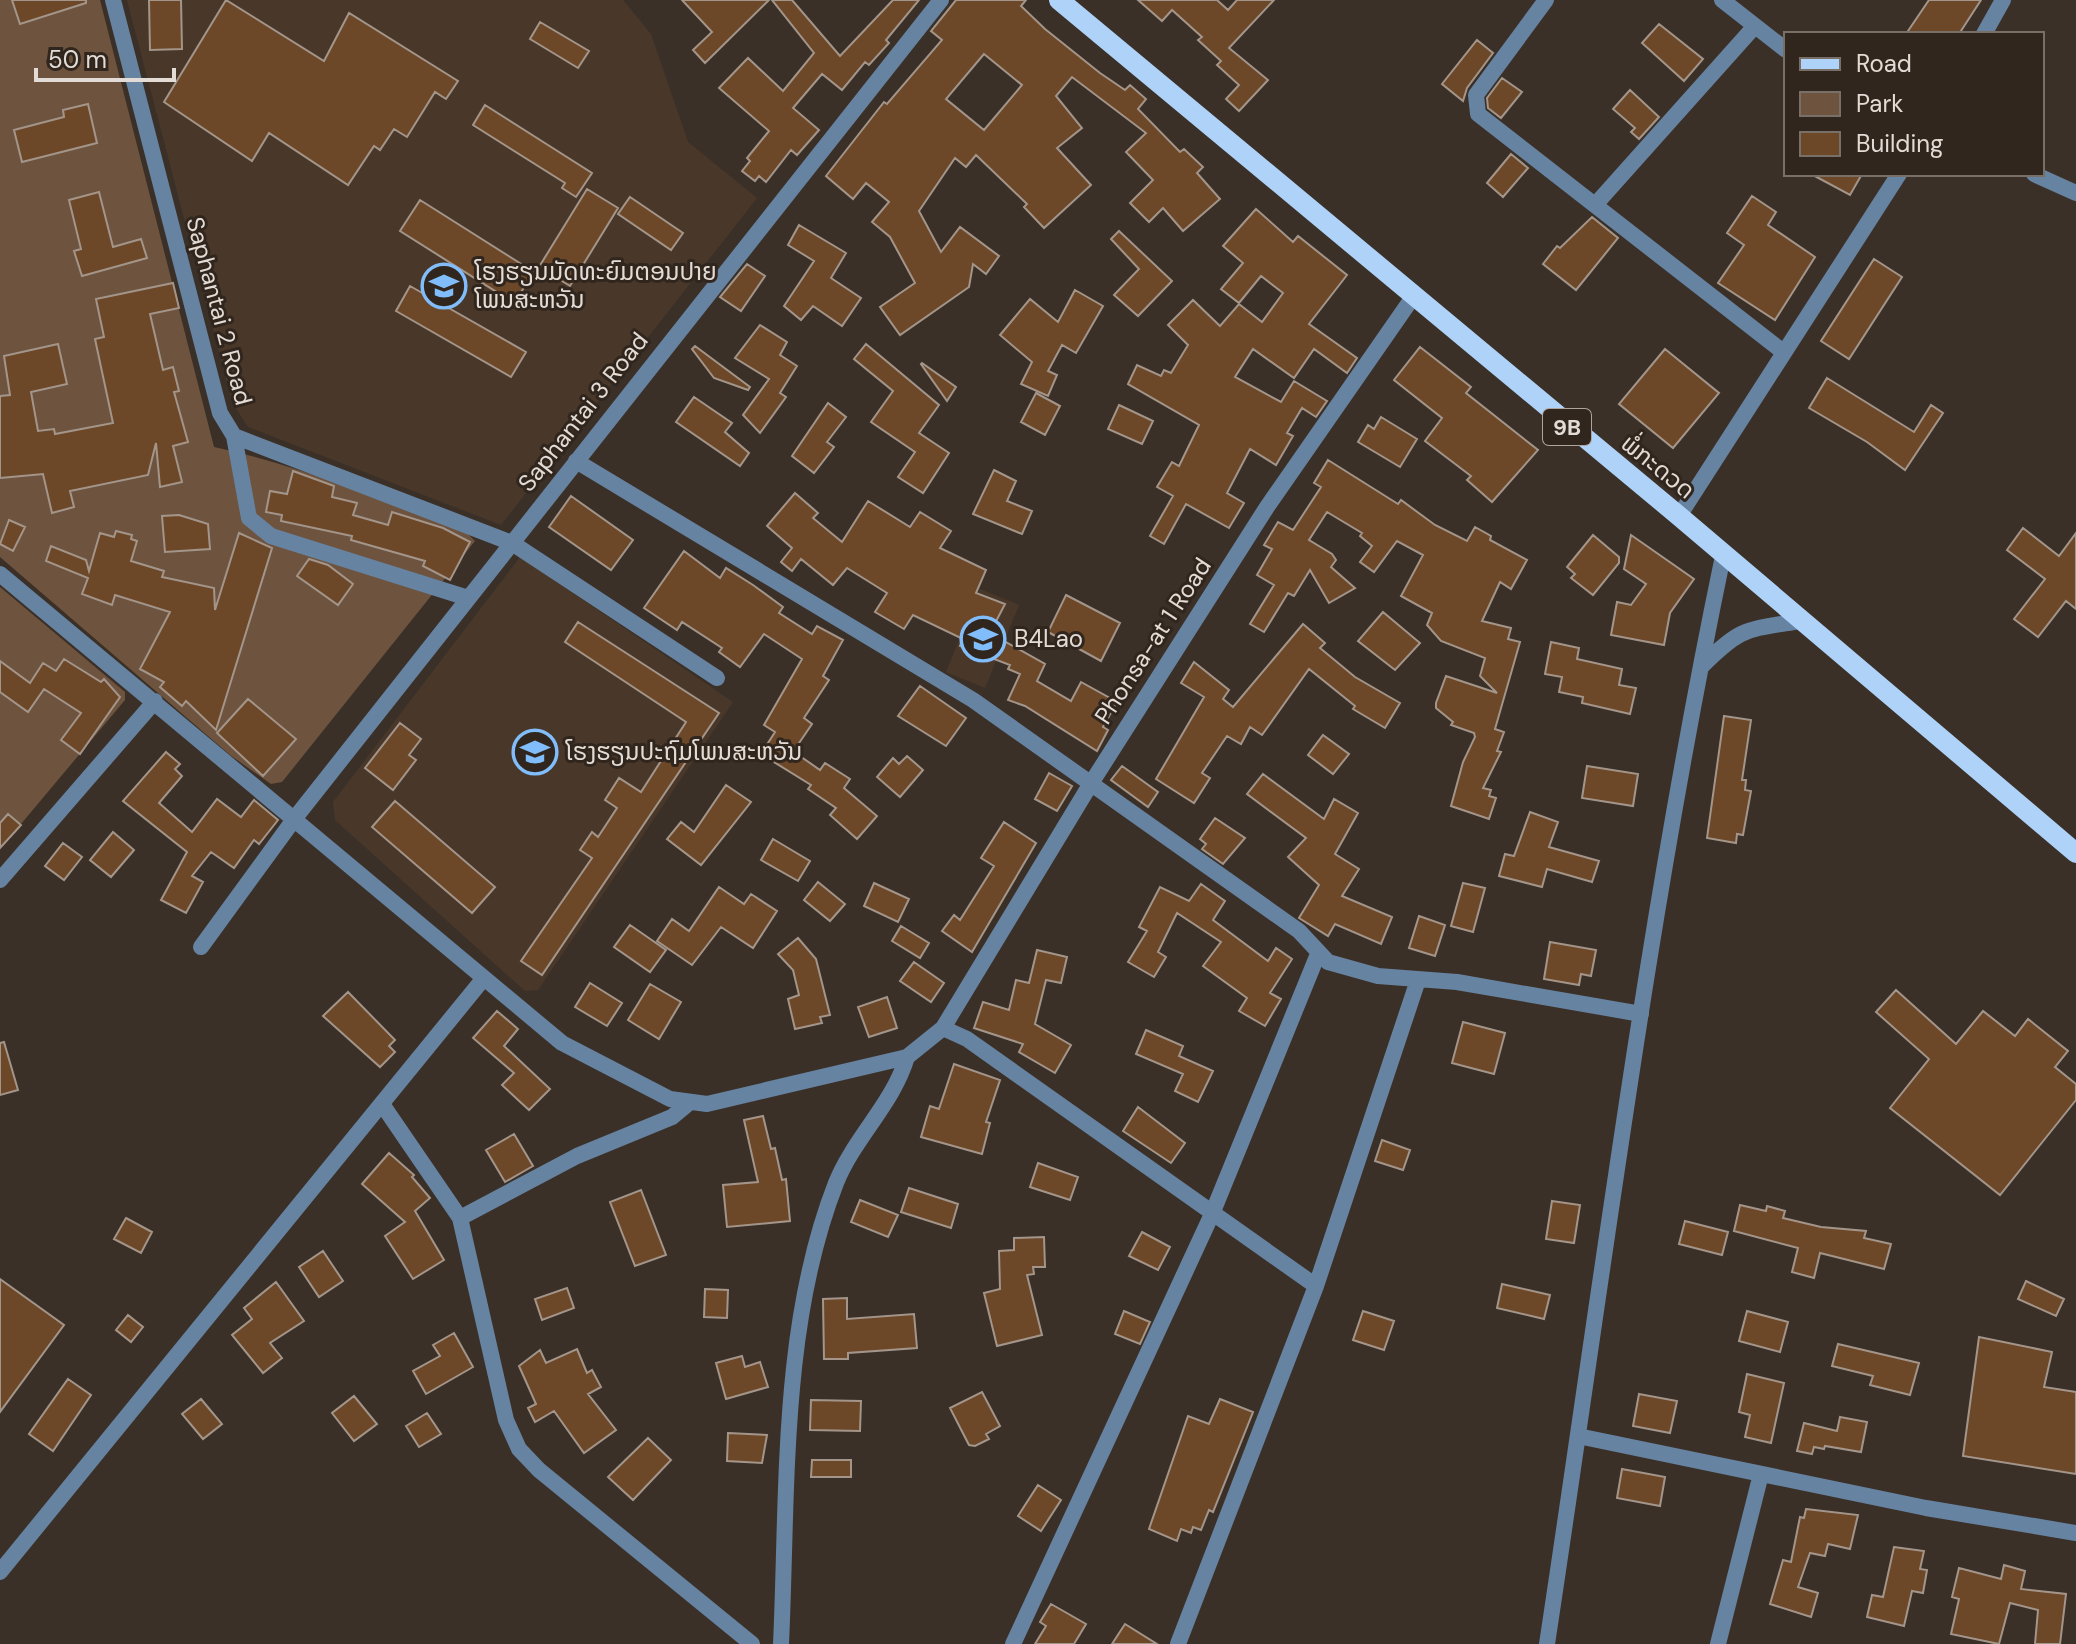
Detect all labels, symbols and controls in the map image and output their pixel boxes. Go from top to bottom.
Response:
scale bar [36,32,174,82]
legend [1784,32,2044,176]
text: 50 m [48,44,107,75]
text: Road [1856,48,1912,79]
text: Park [1856,88,1903,119]
text: Building [1856,128,1943,159]
street label: Saphantai 2 Road [179,213,259,408]
place label: ໂຮງຮຽນມັດທະຍົມຕອນປາຍ ໂພນສະຫວັນ [474,256,717,315]
school or university icon: ໂຮງຮຽນມັດທະຍົມຕອນປາຍ ໂພນສະຫວັນ [420,262,468,310]
street label: Saphantai 3 Road [511,326,654,498]
road number: 9B [1543,409,1591,445]
street label: ພໍ່ກະດວດ [1615,426,1703,506]
street label: Phonsa-at 1 Road [1087,552,1218,730]
school or university icon: B4Lao [959,615,1007,663]
place label: B4Lao [1014,623,1083,654]
school or university icon: ໂຮງຮຽນປະຖົມໂພນສະຫວັນ [511,728,559,776]
place label: ໂຮງຮຽນປະຖົມໂພນສະຫວັນ [565,736,802,767]

